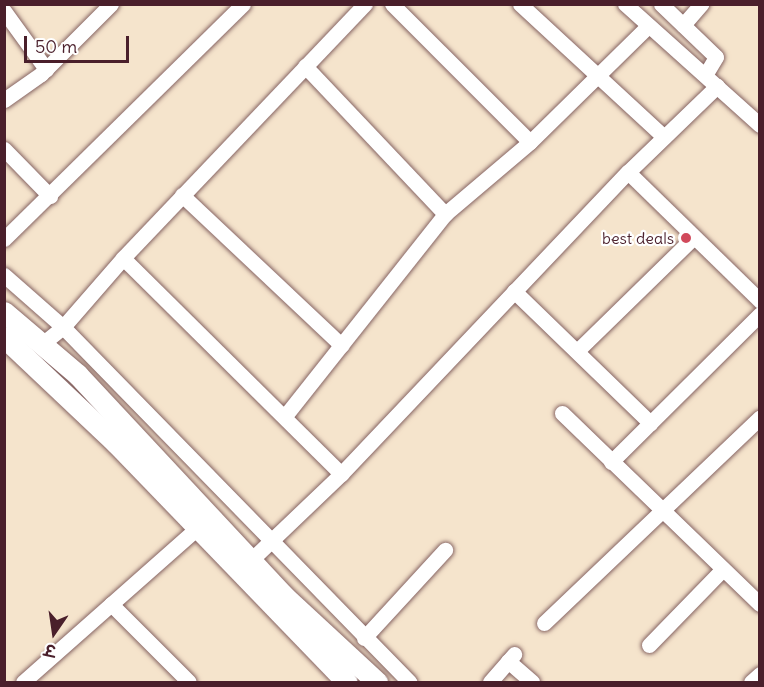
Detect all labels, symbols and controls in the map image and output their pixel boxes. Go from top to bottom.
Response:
scale bar [27,24,132,62]
text: 50 m [35,35,77,58]
place label: best deals [602,228,674,248]
marker: best deals [679,231,693,245]
north arrow [24,603,84,663]
text: उ [43,640,57,661]

